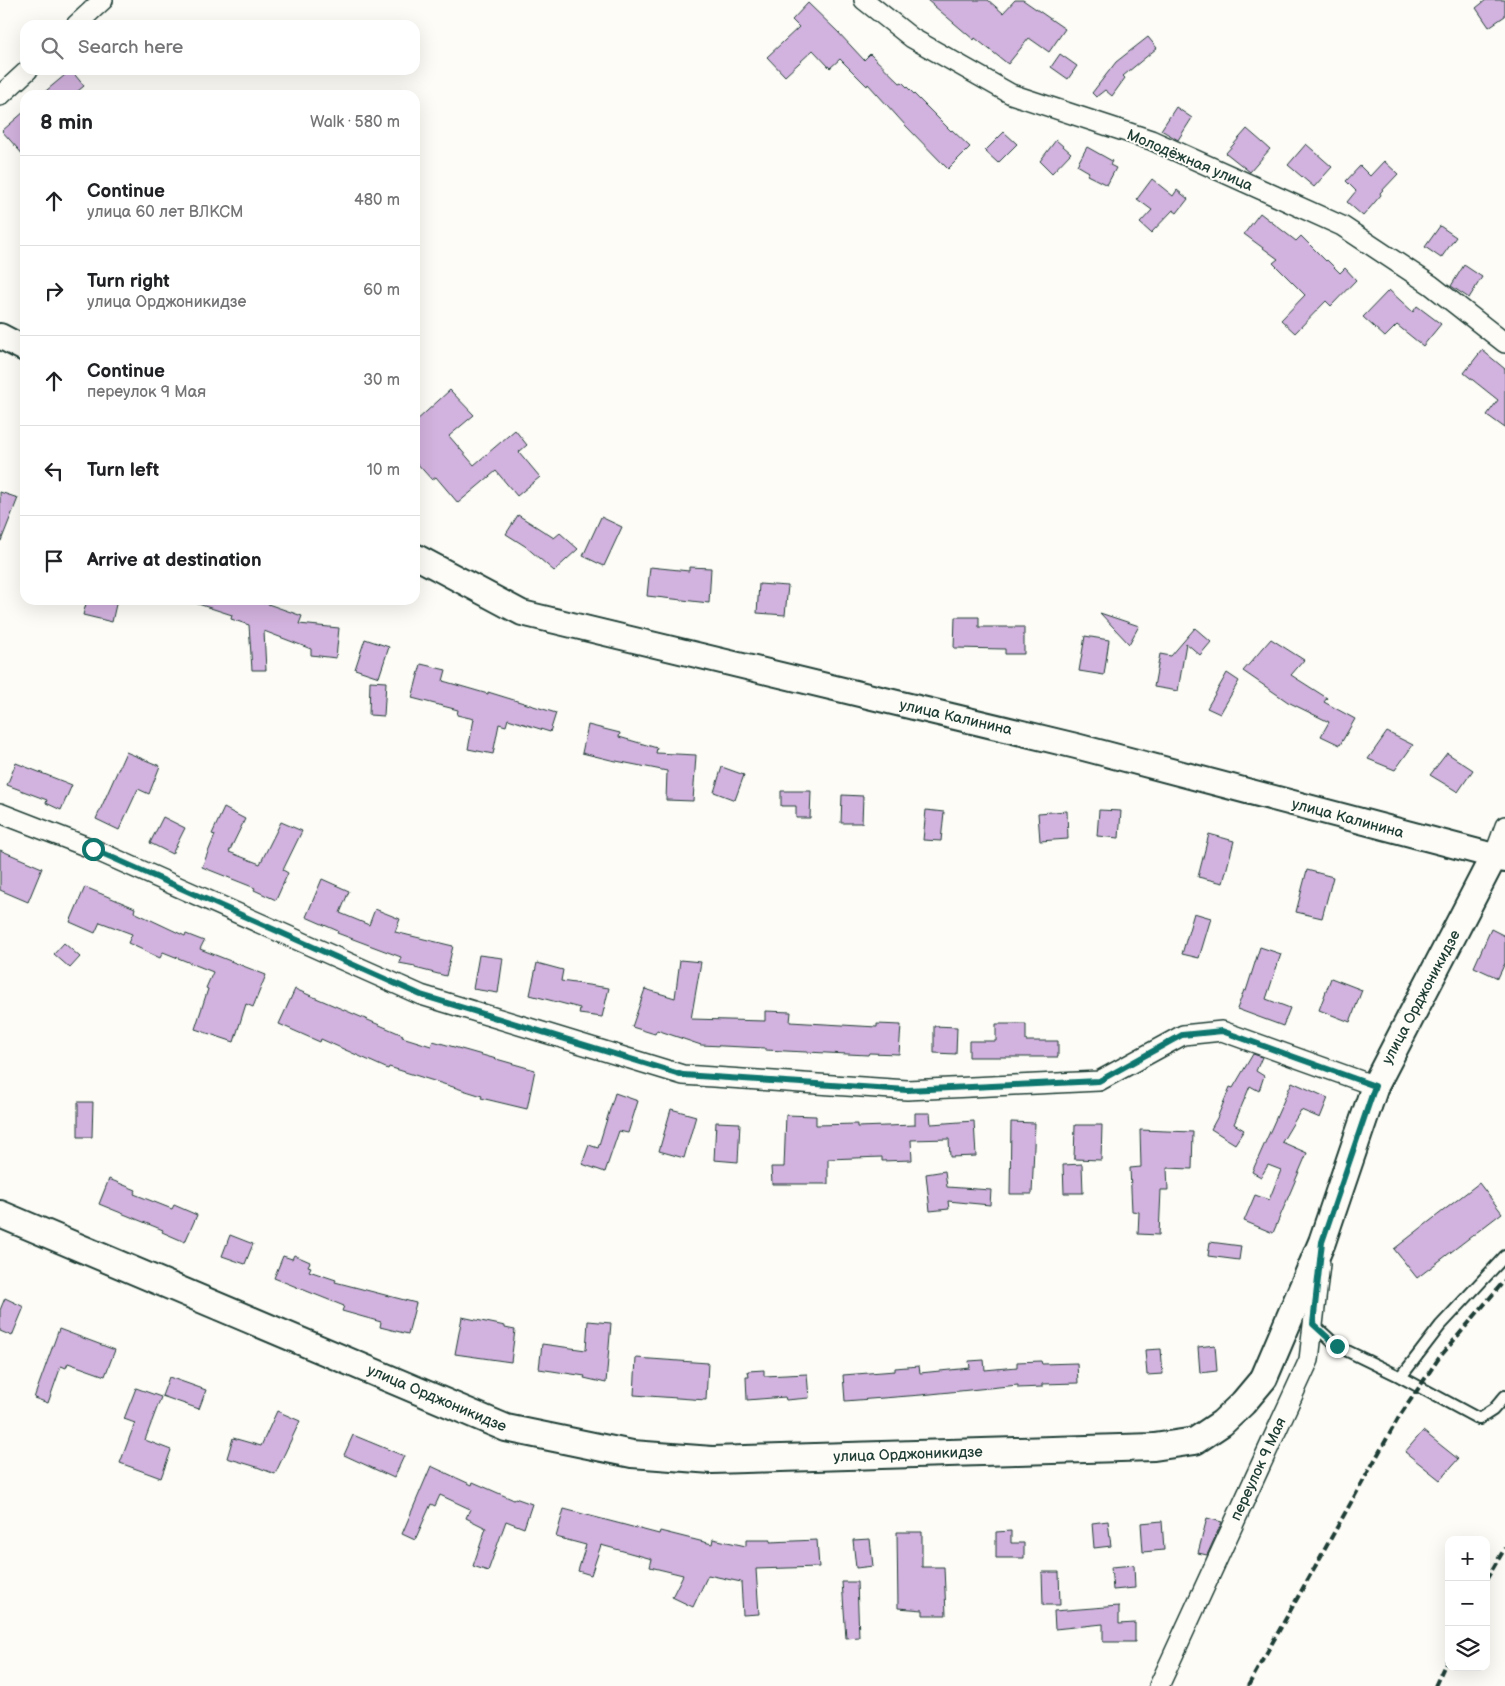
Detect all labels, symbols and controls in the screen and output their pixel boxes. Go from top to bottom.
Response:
search box [20,20,420,75]
icon: search [38,34,66,62]
text: Search here [78,36,183,59]
text: 8 min [40,110,93,135]
text: Walk · 580 m [310,113,400,132]
street label: Молодёжная улица [1124,125,1256,196]
text: Continue [87,180,165,203]
icon: ahead [40,187,68,215]
text: 480 m [354,191,400,210]
text: улица 60 лет ВЛКСМ [87,203,243,222]
text: Turn right [87,270,170,293]
icon: right [40,277,68,305]
text: 60 m [363,281,400,300]
text: улица Орджоникидзе [87,293,246,312]
text: Continue [87,360,165,383]
icon: ahead [40,367,68,395]
text: 30 m [363,371,400,390]
text: переулок 9 Мая [87,383,206,402]
icon: left [40,457,68,485]
text: Turn left [87,459,159,482]
text: 10 m [367,461,400,480]
icon: arrive [40,547,68,575]
text: Arrive at destination [87,549,262,572]
street label: улица Калинина [898,695,1014,740]
street label: улица Калинина [1290,794,1406,843]
route start [82,838,105,861]
street label: улица Орджоникидзе [1378,927,1465,1068]
route end [1326,1335,1349,1358]
street label: улица Орджоникидзе [364,1361,509,1436]
street label: переулок 9 Мая [1226,1415,1291,1524]
street label: улица Орджоникидзе [833,1442,983,1467]
map controls [1445,1536,1490,1671]
button: + [1445,1536,1490,1581]
button: − [1445,1581,1490,1626]
button: layers [1445,1626,1490,1671]

